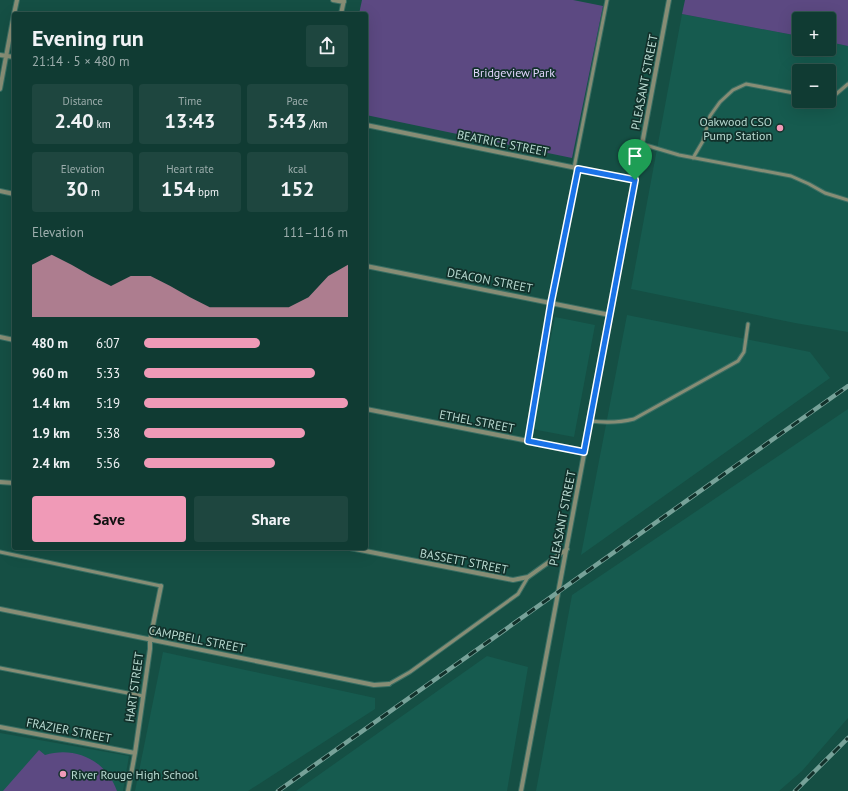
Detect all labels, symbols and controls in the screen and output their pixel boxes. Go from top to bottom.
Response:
map controls [792,12,836,108]
button: + [792,12,836,56]
text: Evening run [32,24,144,52]
button: share [306,25,348,67]
street label: PLEASANT STREET [627,33,661,131]
text: 21:14 · 5 × 480 m [32,53,129,70]
button: − [792,64,836,108]
park label: Bridgeview Park [473,65,555,80]
text: Distance [63,94,103,108]
text: Time [178,94,202,108]
text: Pace [287,94,308,108]
text: 2.40 [55,108,94,134]
text: 13:43 [165,108,215,134]
text: 5:43 [267,108,307,134]
place label: Oakwood CSO Pump Station [699,114,772,143]
text: km [94,117,111,131]
text: /km [307,117,328,131]
marker: Oakwood CSO Pump Station [775,123,785,133]
street label: BEATRICE STREET [456,127,550,159]
pin [618,139,652,180]
icon: arrive [624,145,646,167]
text: Elevation [61,162,105,176]
text: Heart rate [166,162,214,176]
text: kcal [288,162,307,176]
text: 30 [65,176,88,202]
text: 154 [161,176,195,202]
text: 152 [280,176,314,202]
text: m [88,185,100,199]
text: bpm [195,185,219,199]
text: Elevation [32,224,84,241]
text: 111–116 m [283,224,348,241]
street label: DEACON STREET [446,264,534,296]
text: 480 m [32,335,68,352]
text: 6:07 [96,335,120,352]
text: 960 m [32,365,68,382]
text: 5:33 [96,365,120,382]
text: 1.4 km [32,395,70,412]
text: 5:19 [96,395,120,412]
street label: ETHEL STREET [438,406,516,436]
text: 1.9 km [32,425,70,442]
text: 5:38 [96,425,120,442]
text: 2.4 km [32,455,70,472]
text: 5:56 [96,455,120,472]
street label: PLEASANT STREET [545,469,579,567]
button: Save [32,496,186,542]
button: Share [194,496,348,542]
street label: BASSETT STREET [419,545,510,577]
street label: CAMPBELL STREET [147,622,247,656]
street label: HART STREET [122,651,146,723]
street label: FRAZIER STREET [25,714,113,746]
place label: River Rouge High School [71,767,198,782]
marker: River Rouge High School [58,769,68,779]

